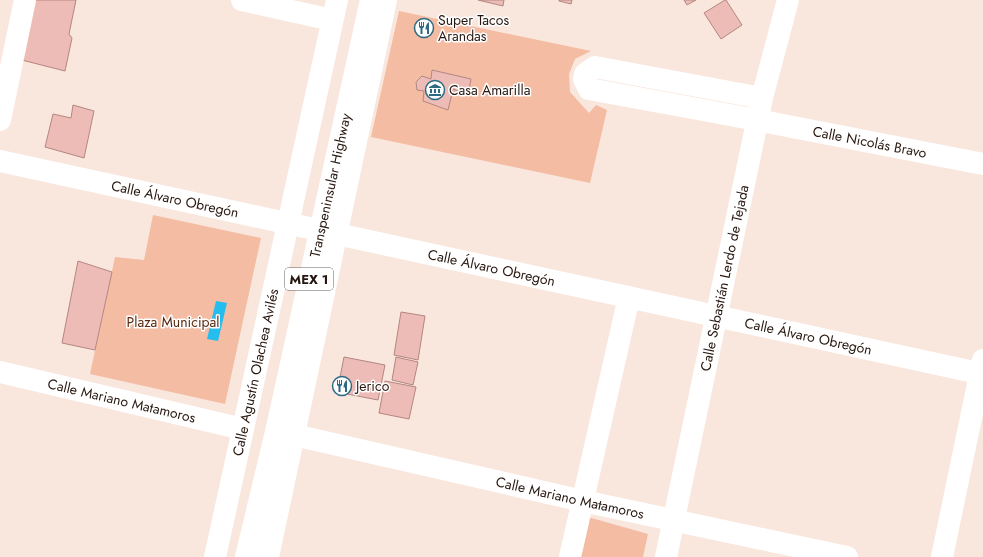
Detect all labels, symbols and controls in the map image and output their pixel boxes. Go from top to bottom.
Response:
place label: Super Tacos Arandas [438,10,509,46]
restaurant icon: Super Tacos Arandas [413,17,435,39]
museum icon: Casa Amarilla [424,79,446,101]
place label: Casa Amarilla [449,80,530,100]
street label: Transpeninsular Highway [305,111,356,259]
street label: Calle Nicolás Bravo [811,121,929,163]
street label: Calle Álvaro Obregón [109,175,241,222]
street label: Calle Sebastián Lerdo de Tejada [695,183,754,373]
street label: Calle Álvaro Obregón [426,244,557,291]
road number: MEX 1 [285,268,333,290]
street label: Calle Agustín Olachea Avilés [227,286,284,458]
park label: Plaza Municipal [127,312,219,332]
street label: Calle Álvaro Obregón [743,313,874,360]
street label: Calle Mariano Matamoros [46,374,198,428]
restaurant icon: Jerico [331,375,353,397]
place label: Jerico [354,376,390,396]
street label: Calle Mariano Matamoros [494,471,646,524]

